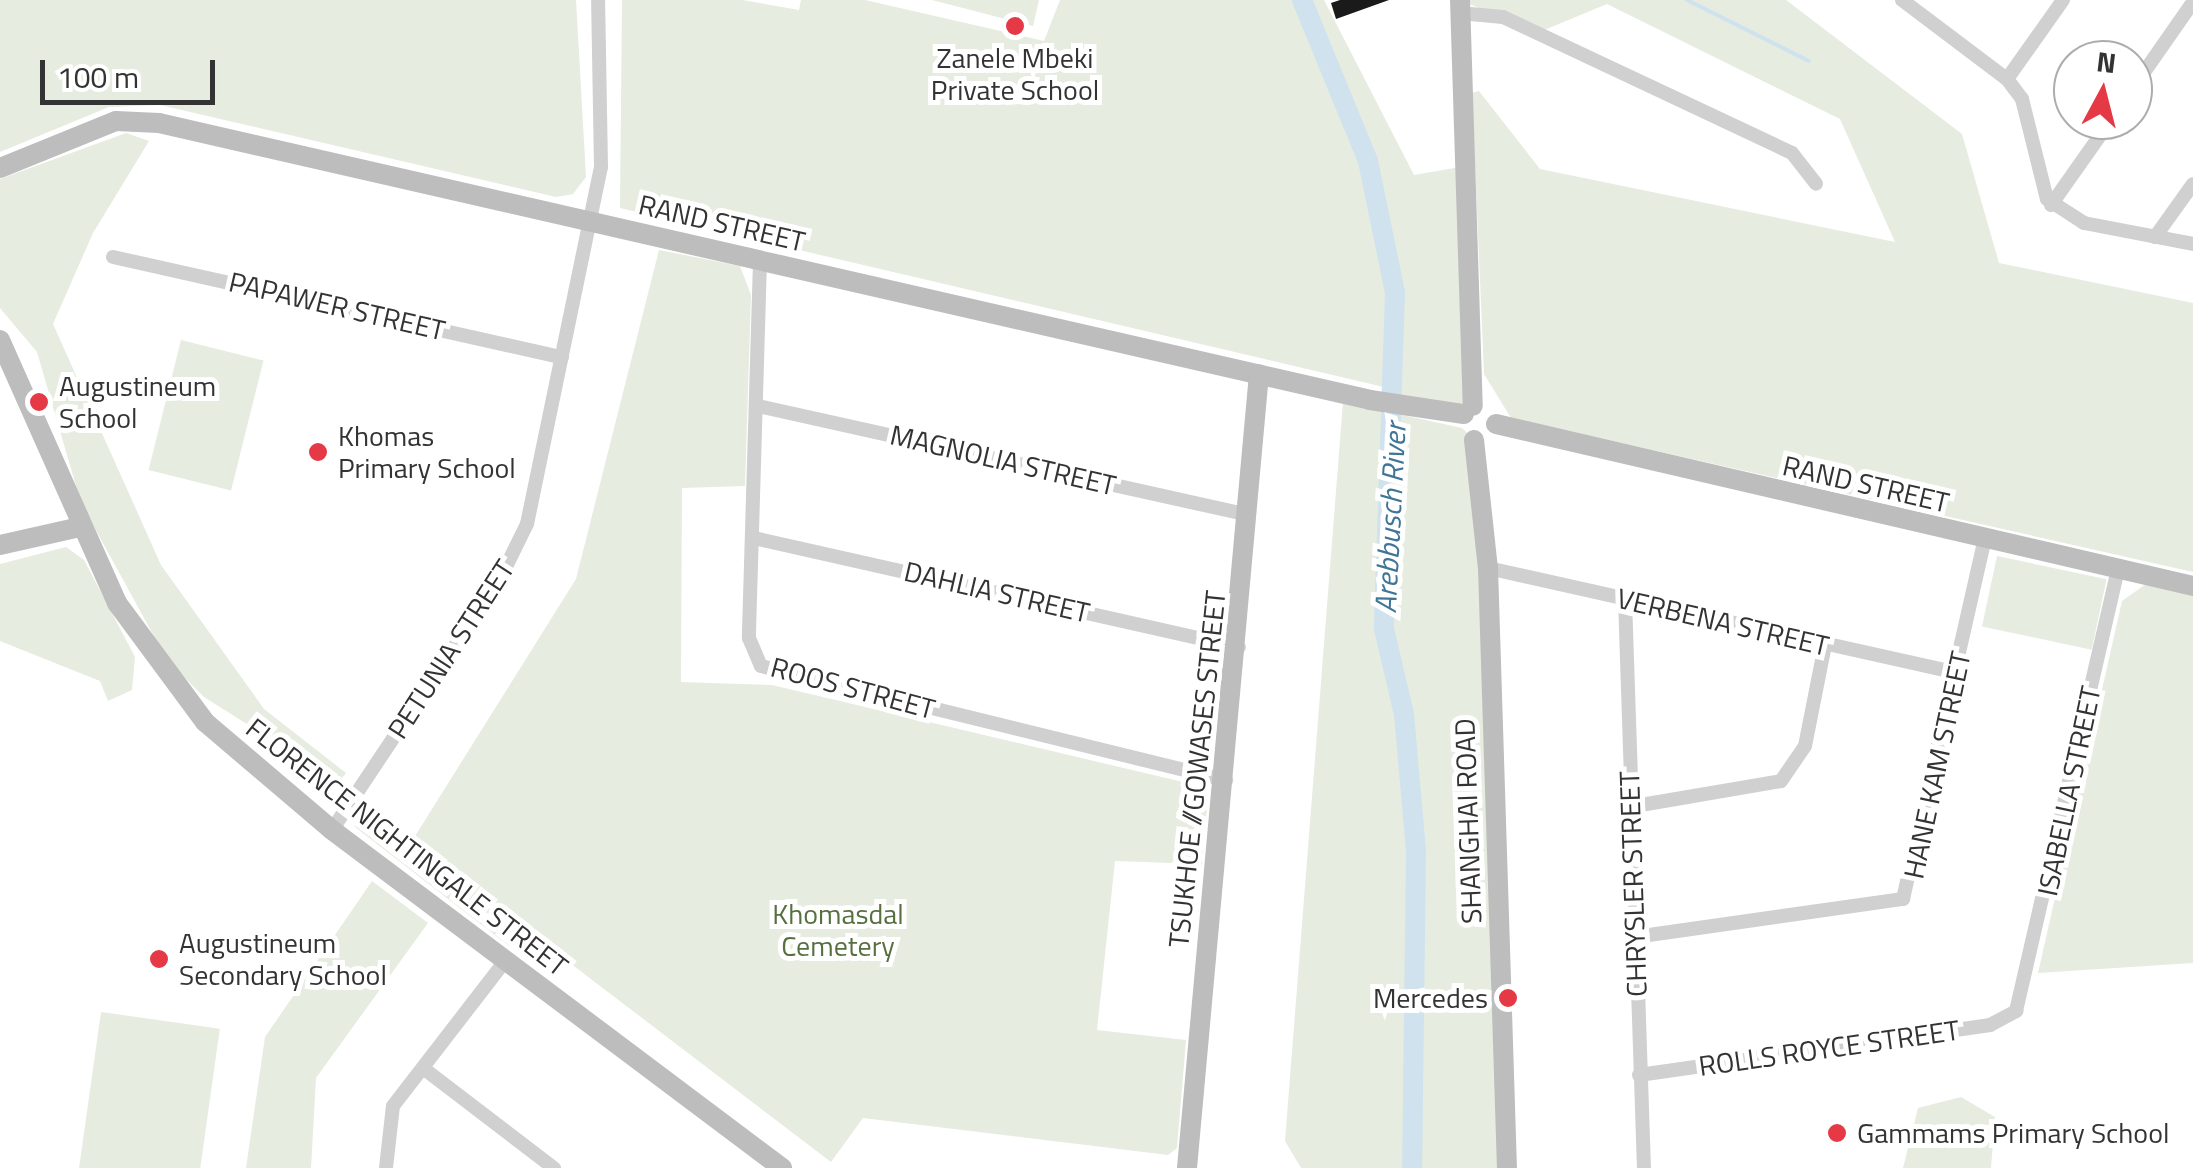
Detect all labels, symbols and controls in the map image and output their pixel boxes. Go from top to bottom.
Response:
marker: Zanele Mbeki Private School [1004,15,1026,37]
text: N [2094,39,2119,84]
scale bar [45,40,220,102]
north arrow [2053,40,2153,140]
place label: Zanele Mbeki Private School [931,41,1099,107]
text: 100 m [57,54,139,100]
street label: RAND STREET [636,188,808,258]
street label: PAPAWER STREET [226,265,448,347]
place label: Augustineum School [59,369,216,435]
marker: Augustineum School [28,391,50,413]
street label: MAGNOLIA STREET [887,418,1119,502]
place label: Khomas Primary School [338,419,516,485]
water label: Arebbusch River [1367,422,1413,614]
marker: Khomas Primary School [307,441,329,463]
street label: RAND STREET [1780,449,1952,519]
street label: PETUNIA STREET [381,553,521,745]
street label: DAHLIA STREET [901,554,1093,630]
street label: VERBENA STREET [1614,581,1832,663]
street label: TSUKHOE //GOWASES STREET [1162,589,1232,949]
street label: HANE KAM STREET [1897,648,1977,882]
street label: ROOS STREET [767,650,939,726]
street label: ISABELLA STREET [2030,683,2108,899]
street label: FLORENCE NIGHTINGALE STREET [239,711,575,983]
street label: SHANGHAI ROAD [1448,718,1488,924]
street label: CHRYSLER STREET [1612,771,1654,997]
park label: Khomasdal Cemetery [772,897,904,963]
place label: Augustineum Secondary School [179,926,387,992]
marker: Augustineum Secondary School [148,948,170,970]
place label: Mercedes [1373,981,1488,1015]
marker: Mercedes [1497,987,1519,1009]
street label: ROLLS ROYCE STREET [1697,1013,1961,1083]
place label: Gammams Primary School [1857,1116,2169,1150]
marker: Gammams Primary School [1826,1122,1848,1144]

